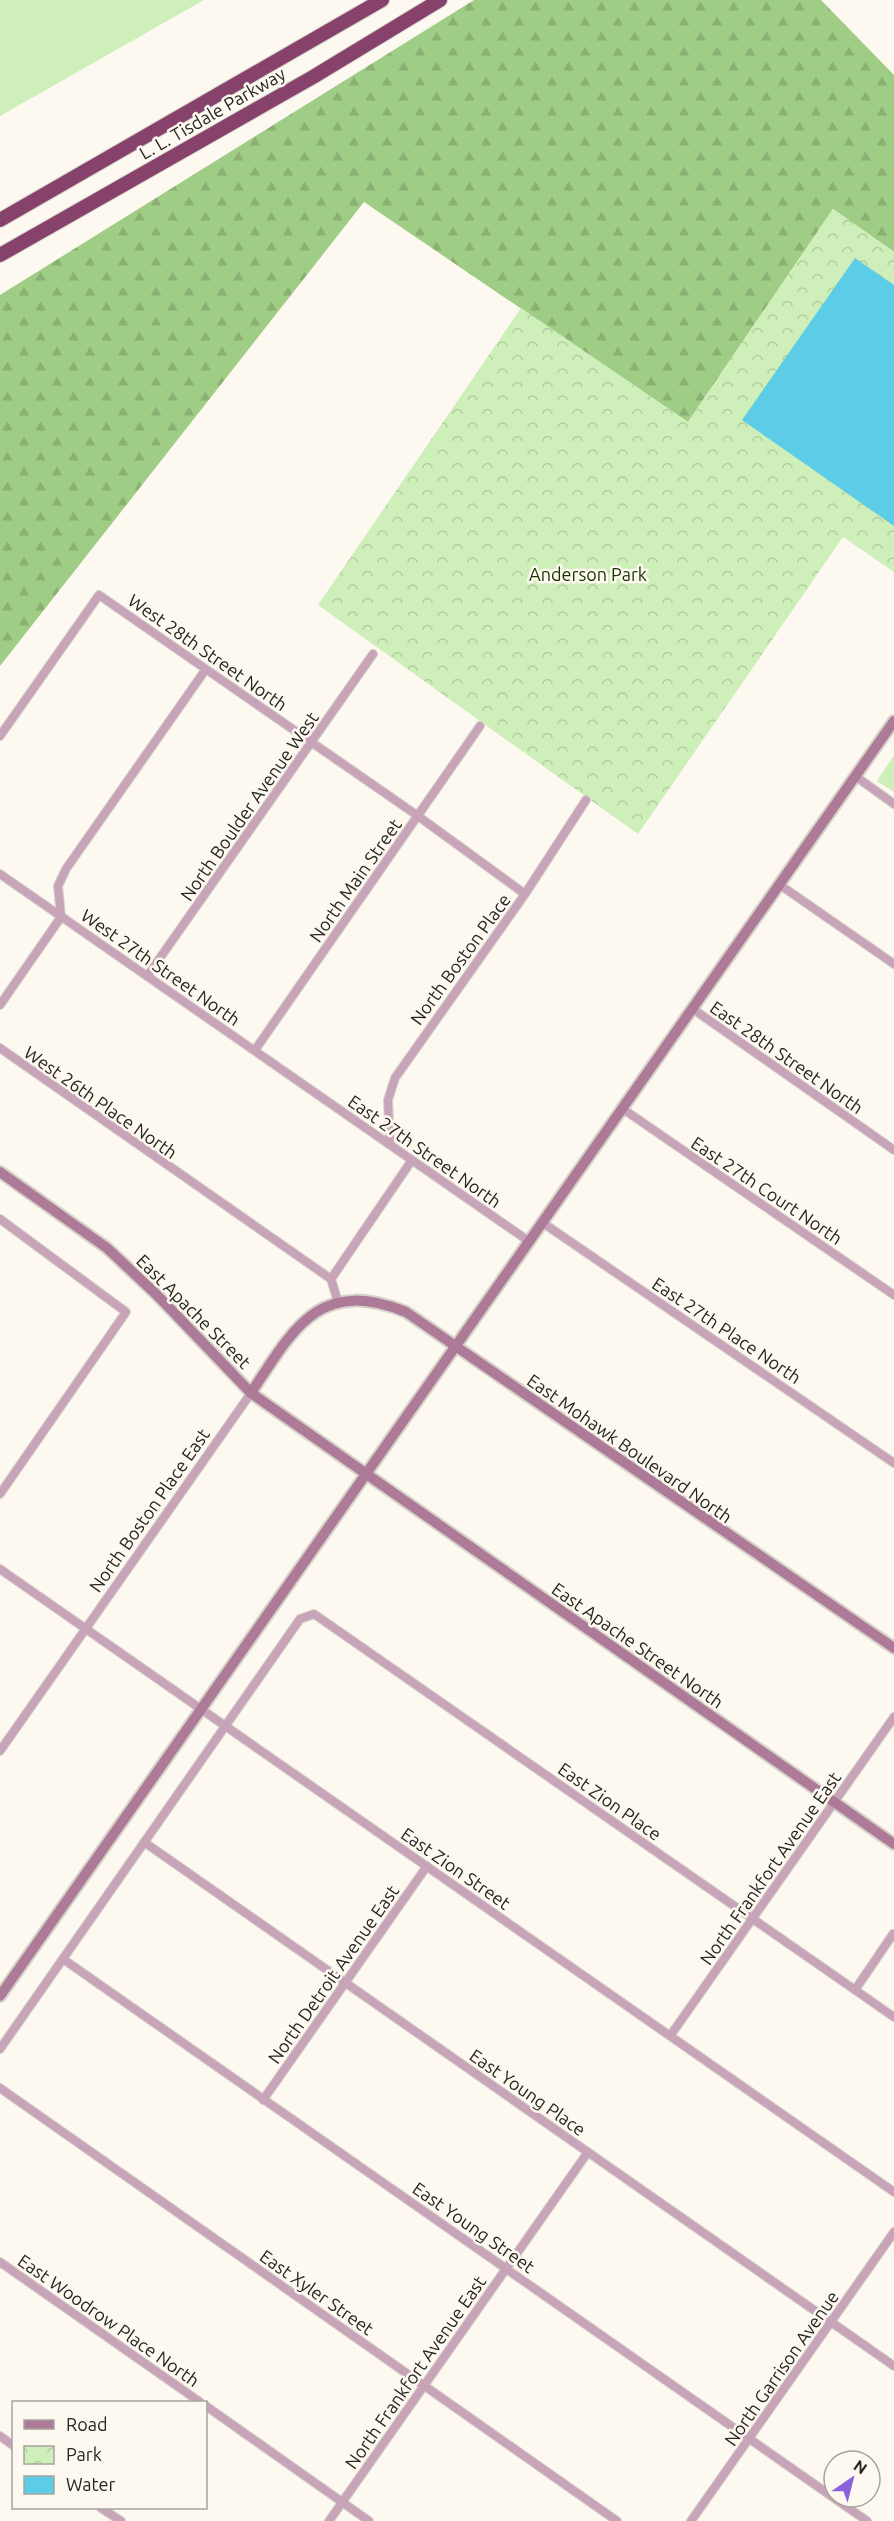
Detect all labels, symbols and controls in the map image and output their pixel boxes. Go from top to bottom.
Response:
street label: L. L. Tisdale Parkway [135,63,289,163]
park label: Anderson Park [529,564,647,584]
street label: West 28th Street North [125,590,291,714]
street label: North Boulder Avenue West [176,708,322,904]
street label: North Main Street [305,815,405,945]
street label: North Boston Place [406,890,514,1028]
street label: West 27th Street North [78,905,244,1029]
street label: East 28th Street North [707,997,867,1117]
street label: West 26th Place North [21,1042,181,1162]
street label: East 27th Street North [345,1091,505,1211]
street label: East 27th Court North [688,1132,846,1248]
street label: East Apache Street [133,1250,255,1372]
street label: East 27th Place North [649,1273,805,1387]
street label: East Mohawk Boulevard North [524,1370,736,1526]
street label: North Boston Place East [85,1424,213,1596]
street label: East Apache Street North [549,1578,727,1712]
street label: East Zion Place [555,1758,665,1844]
street label: North Frankfort Avenue East [696,1768,844,1968]
street label: East Zion Street [398,1823,514,1913]
street label: North Detroit Avenue East [264,1881,402,2067]
street label: East Young Place [466,2045,590,2139]
street label: East Young Street [409,2178,539,2276]
street label: East Xyler Street [256,2245,378,2339]
street label: East Woodrow Place North [15,2250,203,2390]
street label: North Frankfort Avenue East [341,2272,489,2472]
street label: North Garrison Avenue [720,2287,842,2449]
legend [12,2401,207,2509]
text: Road [66,2414,108,2434]
text: Park [66,2444,102,2464]
north arrow [822,2449,882,2509]
text: N [851,2456,871,2478]
text: Water [66,2474,116,2494]

